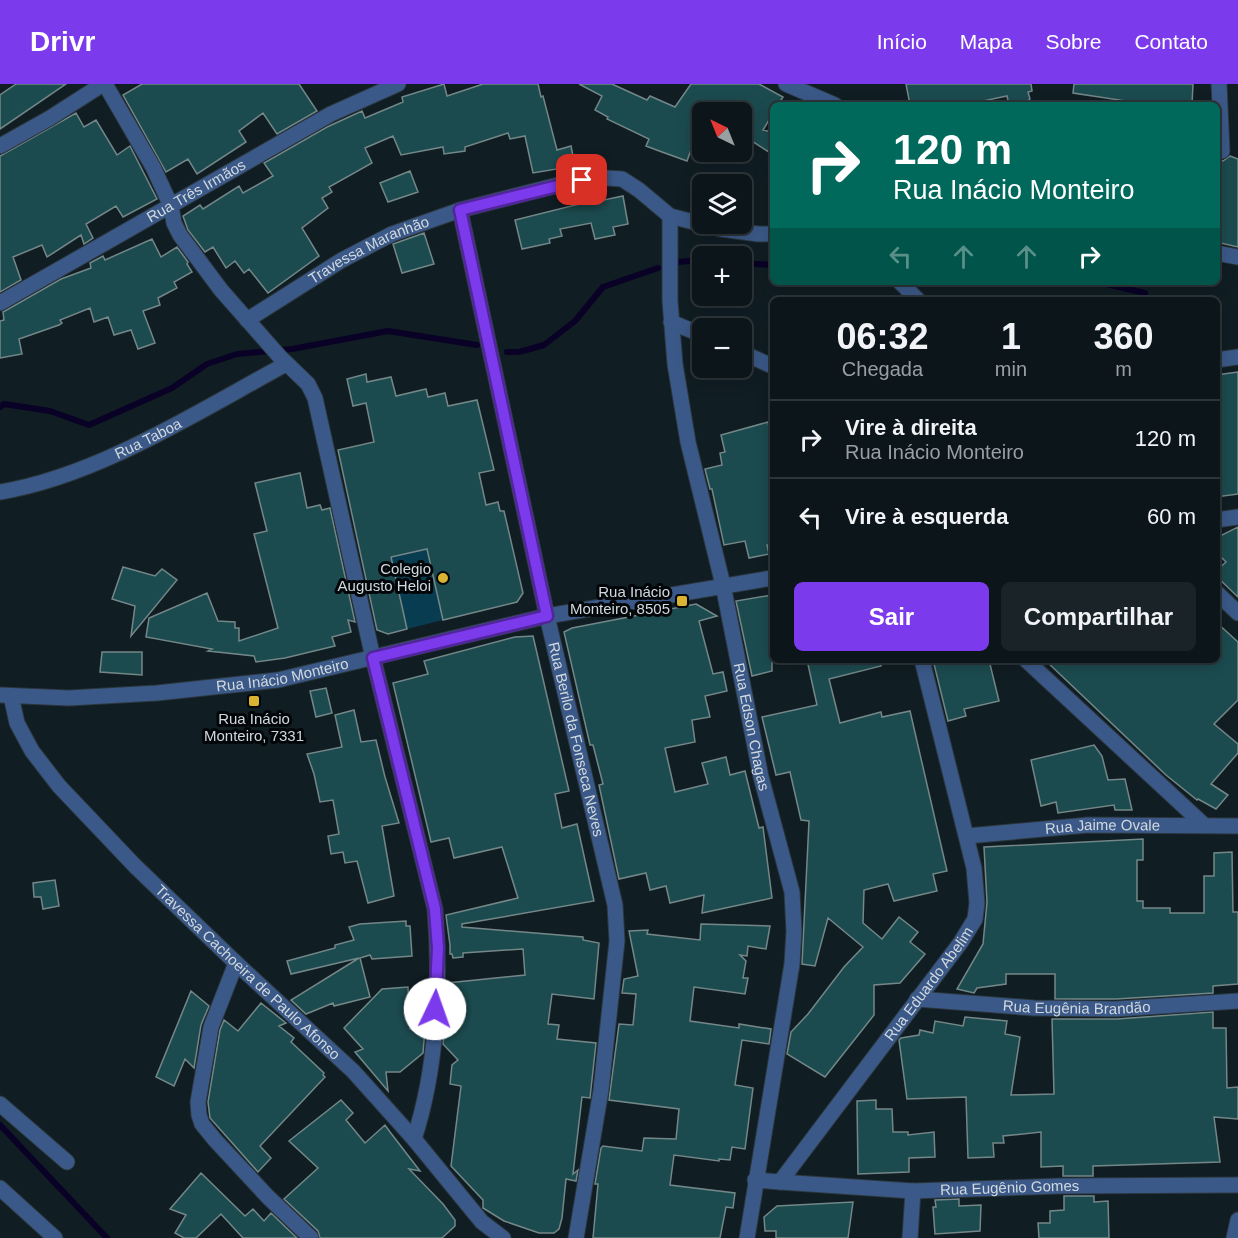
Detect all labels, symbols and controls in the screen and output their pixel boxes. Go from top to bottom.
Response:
text: Drivr [30,26,95,57]
text: Início [877,30,927,53]
text: Mapa [960,30,1012,53]
text: Sobre [1045,30,1101,53]
text: Contato [1134,30,1208,53]
north arrow [692,102,752,162]
map controls [692,102,752,378]
icon: right [794,126,872,204]
text: 120 m [893,126,1012,173]
pin [556,154,607,205]
street label: Rua Três Irmãos [144,156,248,225]
icon: arrive [565,163,598,196]
button: layers [692,174,752,234]
text: Rua Inácio Monteiro [893,175,1135,205]
street label: Travessa Maranhão [305,213,431,287]
icon: left [884,240,917,273]
icon: ahead [947,240,980,273]
icon: ahead [1010,240,1043,273]
icon: right [1073,240,1106,273]
button: + [692,246,752,306]
text: 06:32 [836,316,928,357]
text: 1 [1001,316,1021,357]
text: 360 [1093,316,1154,357]
button: − [692,318,752,378]
text: Chegada [842,358,923,380]
text: min [995,358,1027,380]
text: m [1115,358,1132,380]
street label: Rua Taboa [112,414,185,462]
text: Vire à direita [845,415,977,440]
icon: right [794,423,827,456]
text: 120 m [1135,426,1196,451]
text: Rua Inácio Monteiro [845,441,1024,463]
icon: left [794,501,827,534]
text: Vire à esquerda [845,504,1008,529]
text: 60 m [1147,504,1196,529]
place label: Colegio Augusto Heloi [338,560,431,594]
marker: Colegio Augusto Heloi [436,571,450,585]
button: Sair [794,582,989,651]
button: Compartilhar [1001,582,1196,651]
place label: Rua Inácio Monteiro, 8505 [570,583,670,617]
marker: Rua Inácio Monteiro, 8505 [675,594,689,608]
street label: Rua Berilo da Fonseca Neves [545,640,608,838]
street label: Rua Inácio Monteiro [215,655,350,695]
street label: Rua Edson Chagas [731,661,773,792]
marker: Rua Inácio Monteiro, 7331 [247,694,261,708]
place label: Rua Inácio Monteiro, 7331 [204,710,304,744]
street label: Rua Jaime Ovale [1044,816,1160,837]
street label: Travessa Cachoeira de Paulo Afonso [152,881,344,1063]
street label: Rua Eduardo Abelim [881,924,976,1044]
position arrow [403,977,467,1041]
street label: Rua Eugênia Brandão [1002,997,1151,1017]
street label: Rua Eugênio Gomes [940,1177,1079,1198]

